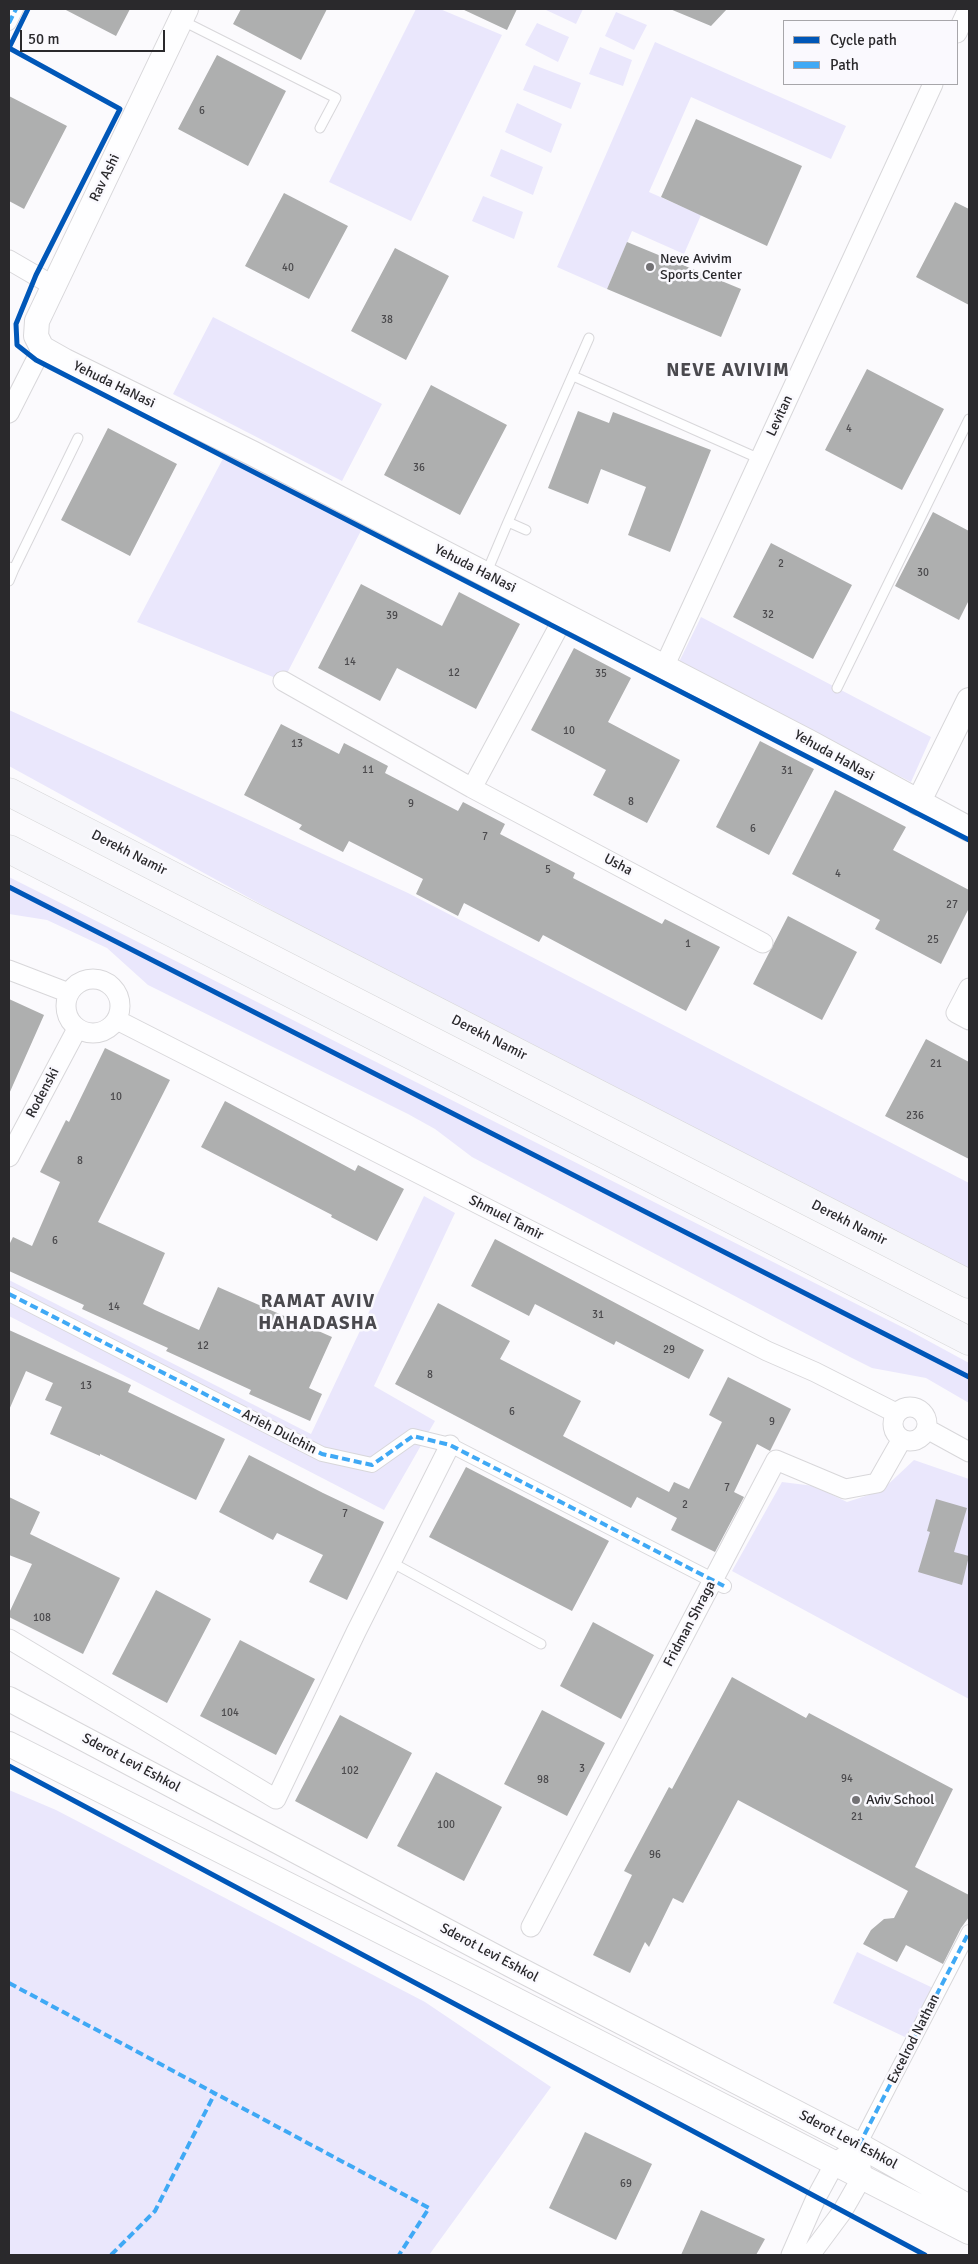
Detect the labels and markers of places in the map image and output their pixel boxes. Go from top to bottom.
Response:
place label: Neve Avivim Sports Center [660,251,742,284]
marker: Neve Avivim Sports Center [644,261,656,273]
place label: Aviv School [866,1792,934,1808]
marker: Aviv School [850,1794,862,1806]

